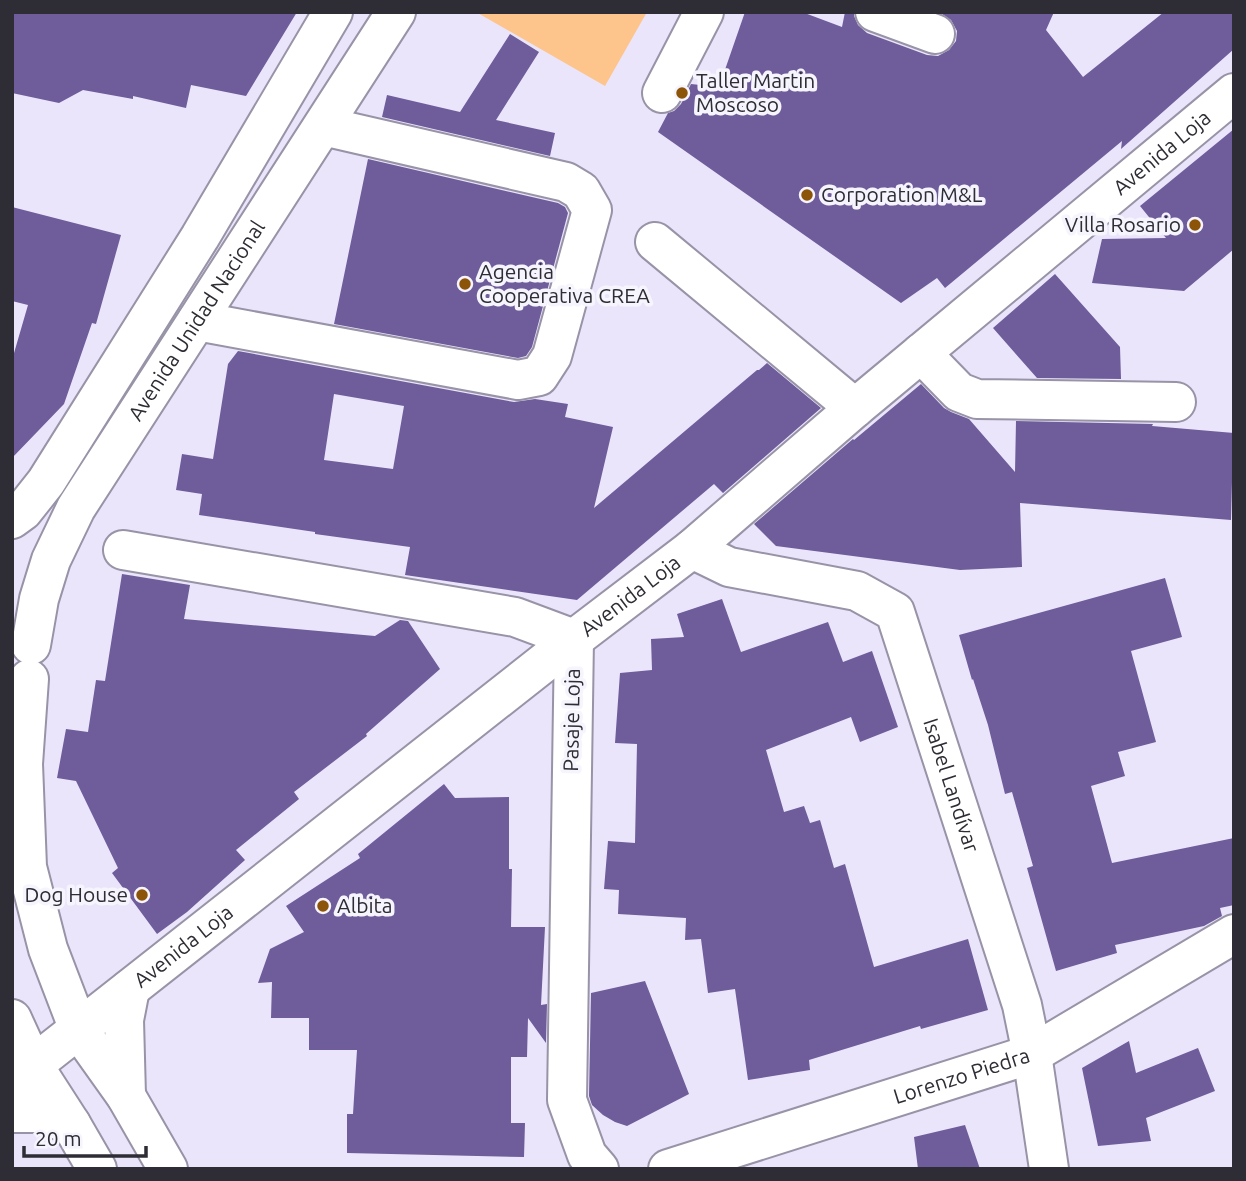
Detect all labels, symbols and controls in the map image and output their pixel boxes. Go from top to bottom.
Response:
place label: Taller Martin Moscoso [696,68,815,116]
marker: Taller Martin Moscoso [674,85,690,101]
street label: Avenida Loja [1108,105,1215,199]
place label: Corporation M&L [821,182,983,206]
marker: Corporation M&L [799,187,815,203]
place label: Villa Rosario [1065,212,1181,236]
street label: Avenida Unidad Nacional [123,216,269,425]
marker: Villa Rosario [1187,217,1203,233]
place label: Agencia Cooperativa CREA [479,259,650,307]
marker: Agencia Cooperativa CREA [457,276,473,292]
street label: Avenida Loja [575,549,685,641]
street label: Pasaje Loja [558,668,584,772]
street label: Isabel Landívar [919,715,985,855]
place label: Dog House [24,882,128,906]
marker: Dog House [134,887,150,903]
place label: Albita [337,893,393,917]
marker: Albita [315,898,331,914]
street label: Avenida Loja [129,899,237,992]
street label: Lorenzo Piedra [890,1043,1032,1108]
scale bar [24,1114,147,1158]
text: 20 m [35,1126,82,1150]

